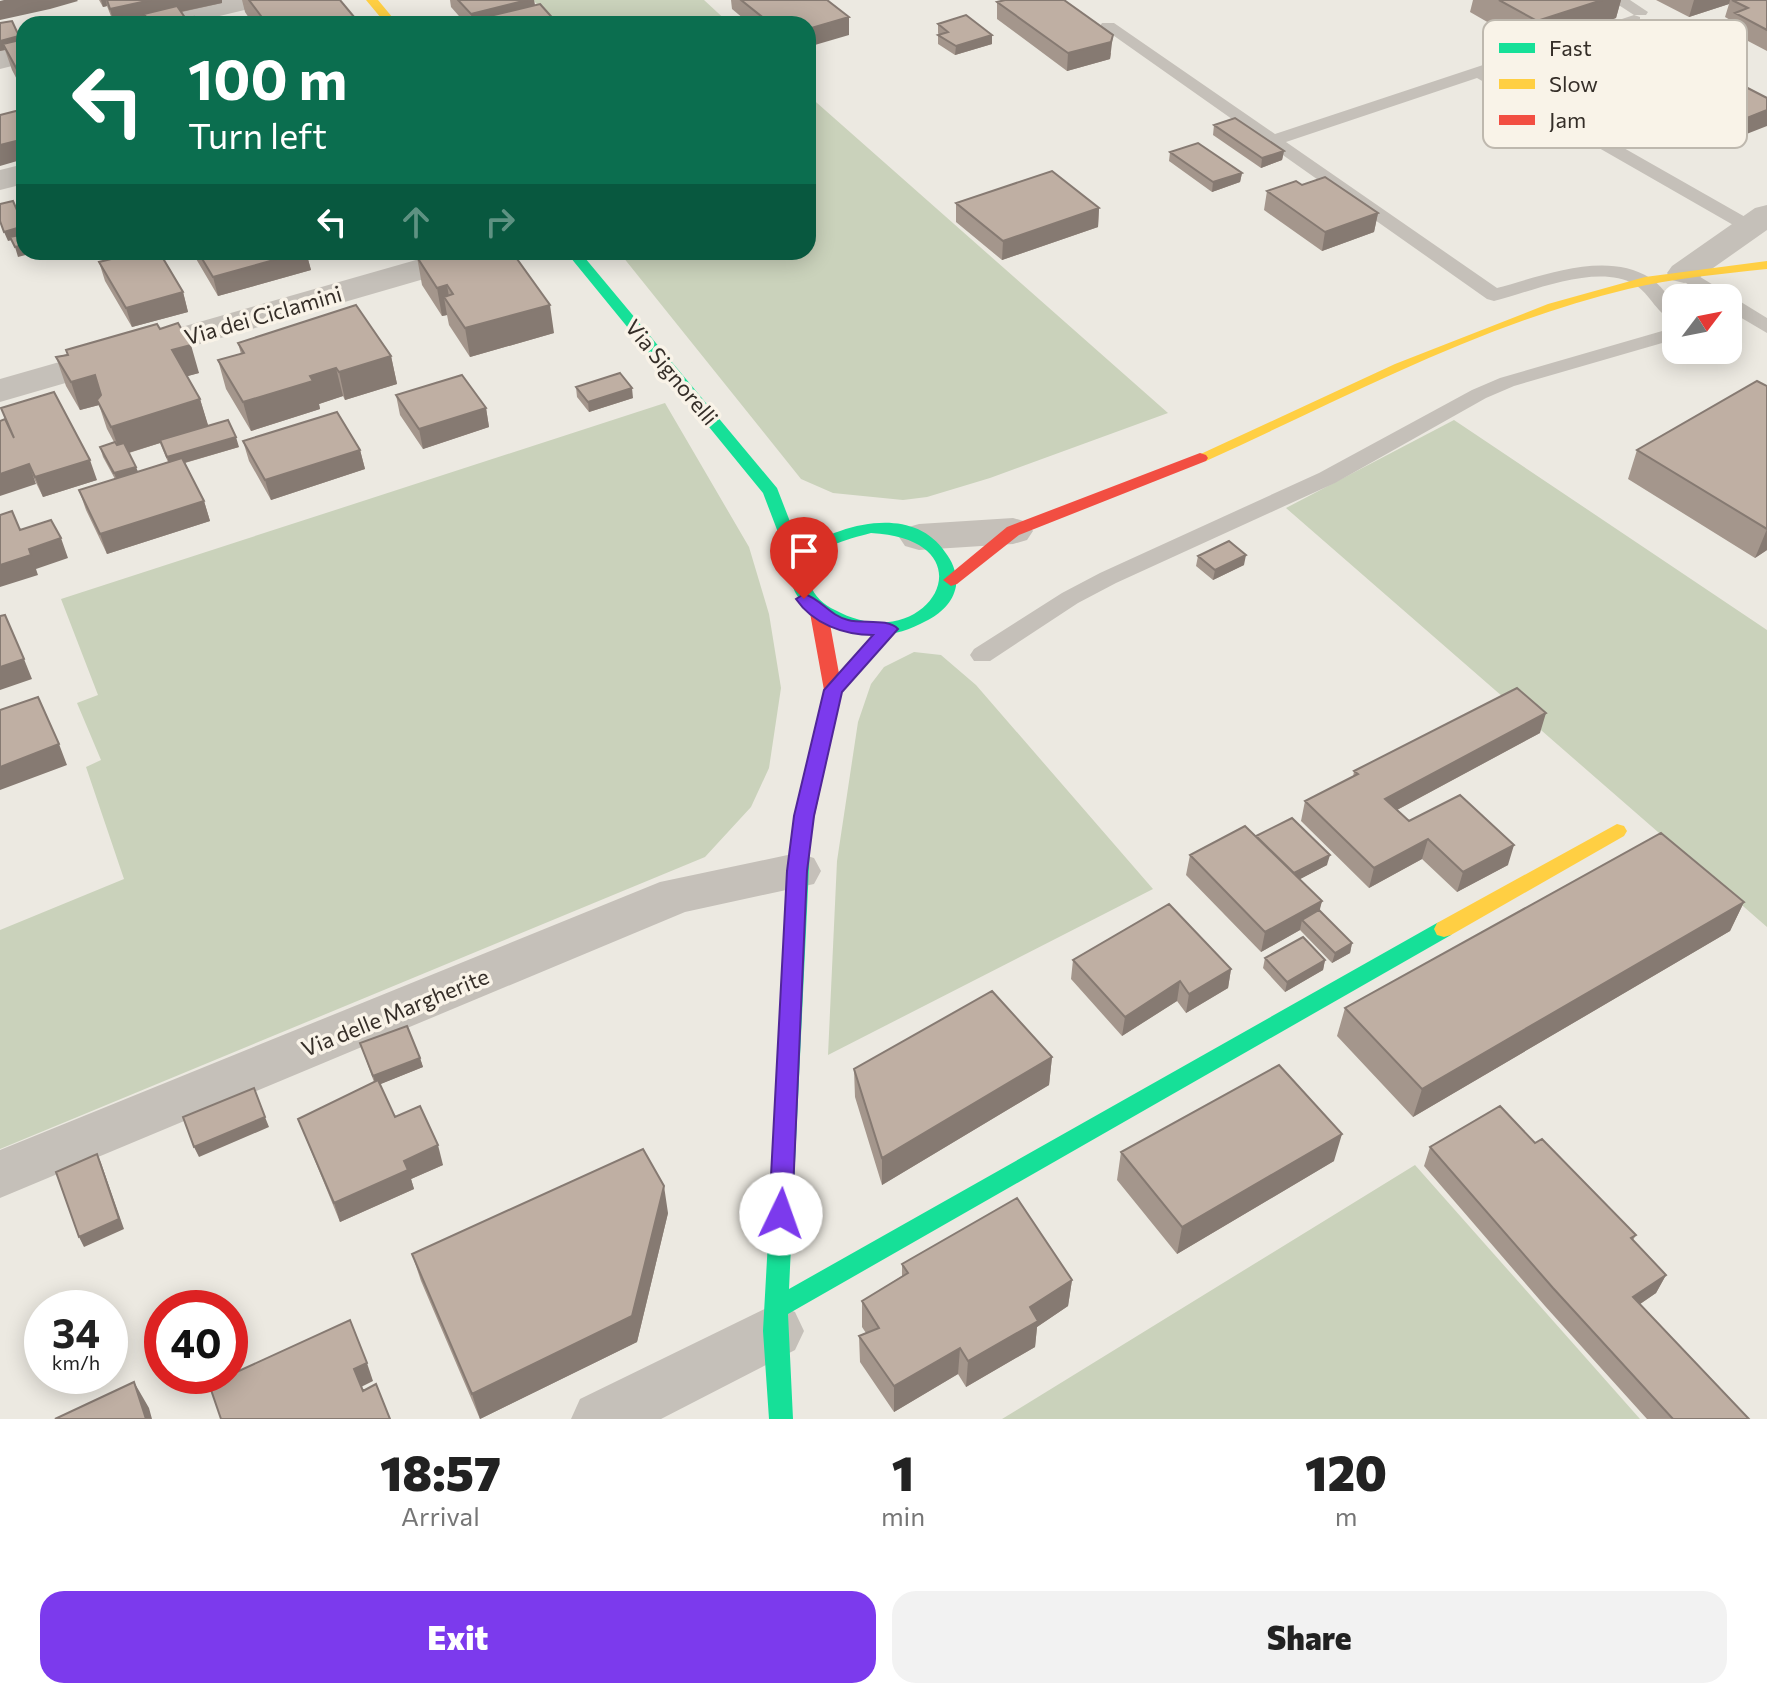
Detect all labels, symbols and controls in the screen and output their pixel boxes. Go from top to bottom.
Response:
legend [1483,20,1747,148]
text: Fast [1549,34,1592,61]
text: 100 m [188,43,347,112]
icon: left [56,48,160,152]
text: Slow [1549,70,1598,97]
text: Jam [1549,106,1586,133]
text: Turn left [188,112,327,156]
icon: left [310,200,354,244]
icon: ahead [394,200,438,244]
icon: right [478,200,522,244]
street label: Via dei Ciclamini [181,280,345,350]
north arrow [1662,284,1742,364]
map controls [1662,284,1742,364]
street label: Via Signorelli [620,314,724,430]
pin [770,517,838,599]
icon: arrive [782,529,826,573]
street label: Via delle Margherite [297,962,493,1062]
position arrow [739,1172,823,1256]
speed limit sign: 40 [144,1290,248,1394]
text: 34 [52,1307,100,1356]
text: km/h [52,1350,100,1374]
text: 18:57 [380,1442,501,1501]
text: 1 [892,1442,914,1501]
text: 120 [1305,1442,1387,1501]
text: Arrival [401,1500,480,1531]
text: min [881,1500,925,1531]
text: m [1335,1500,1357,1531]
button: Exit [40,1591,876,1683]
button: Share [892,1591,1727,1683]

